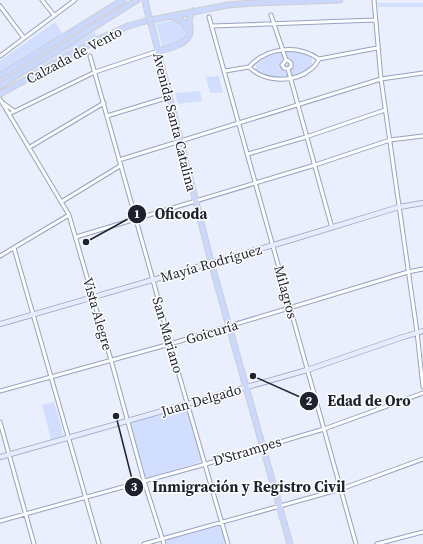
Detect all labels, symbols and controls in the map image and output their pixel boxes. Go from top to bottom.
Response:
street label: Calzada de Vento [23,21,126,89]
street label: Avenida Santa Catalina [148,50,202,194]
callout: Oficoda [127,200,215,227]
text: Oficoda [155,203,208,224]
text: 1 [134,206,140,222]
street label: Mayía Rodríguez [158,239,265,287]
street label: Milagros [269,263,303,321]
street label: Vista Alegre [78,275,118,353]
street label: San Mariano [148,294,189,376]
street label: Goicuría [183,314,241,349]
street label: Juan Delgado [158,379,244,421]
callout: Edad de Oro [299,387,419,414]
text: Edad de Oro [327,390,411,411]
text: 2 [306,393,313,409]
street label: D'Strampes [210,431,284,471]
callout: Inmigración y Registro Civil [124,473,354,500]
text: Inmigración y Registro Civil [152,476,346,497]
text: 3 [131,479,138,495]

